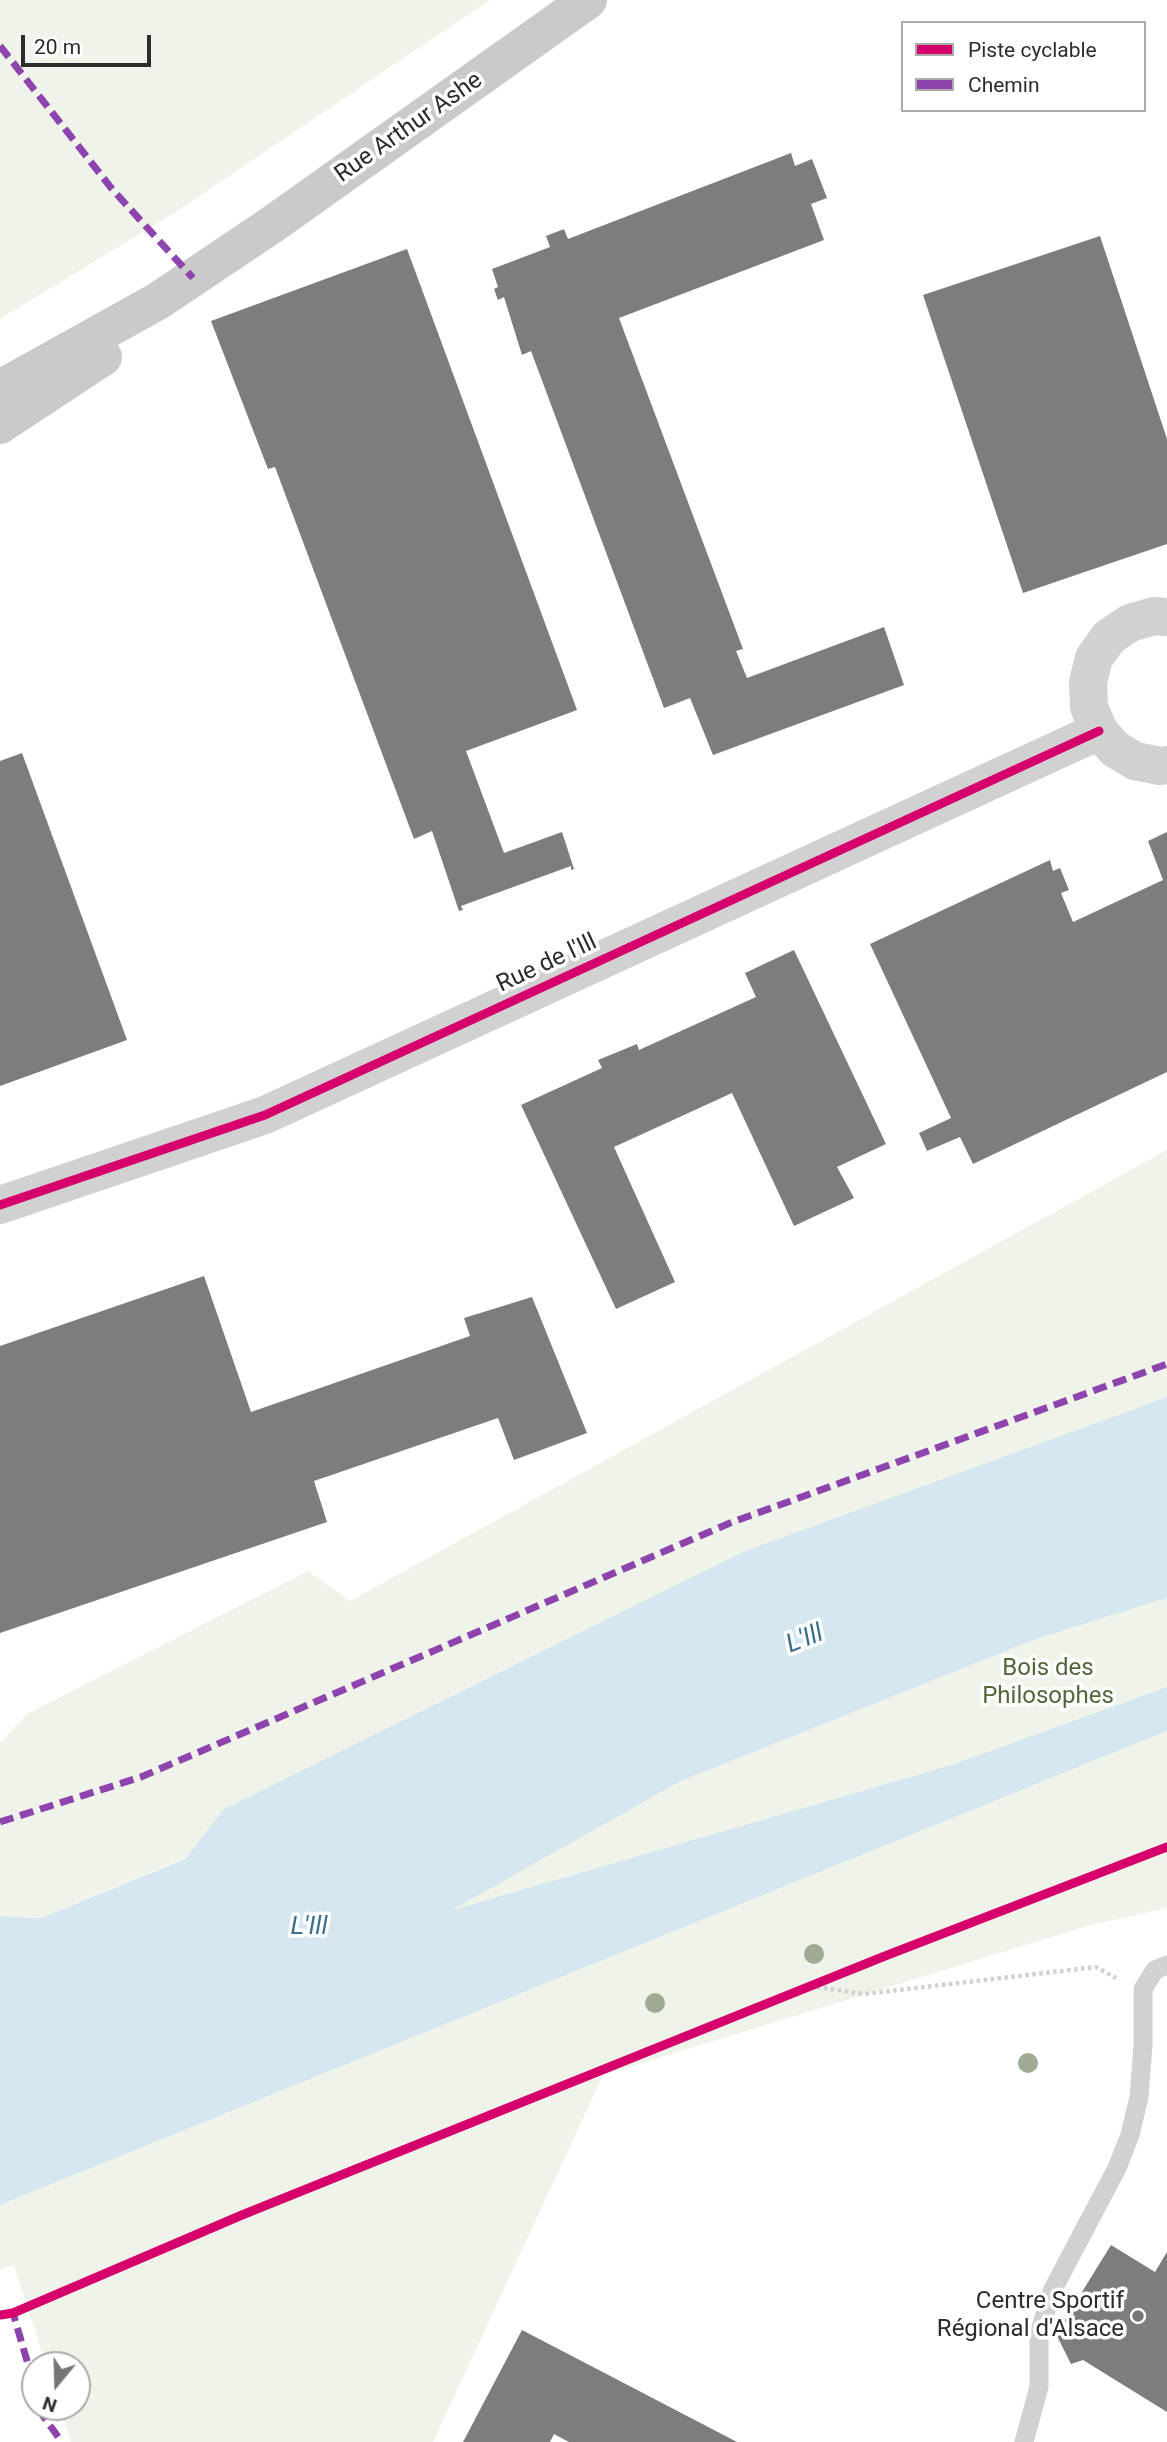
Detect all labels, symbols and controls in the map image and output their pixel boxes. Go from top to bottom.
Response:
scale bar [24,21,154,65]
legend [901,21,1146,112]
text: 20 m [34,35,81,59]
text: Piste cyclable [968,38,1097,62]
street label: Rue Arthur Ashe [330,66,488,190]
text: Chemin [968,73,1040,97]
street label: Rue de l'Ill [492,928,602,1000]
water label: L'Ill [782,1619,828,1661]
park label: Bois des Philosophes [982,1655,1114,1711]
water label: L'Ill [290,1911,328,1943]
place label: Centre Sportif Régional d'Alsace [937,2288,1124,2344]
marker: Centre Sportif Régional d'Alsace [1130,2308,1146,2324]
north arrow [21,2351,91,2421]
text: N [40,2391,60,2417]

